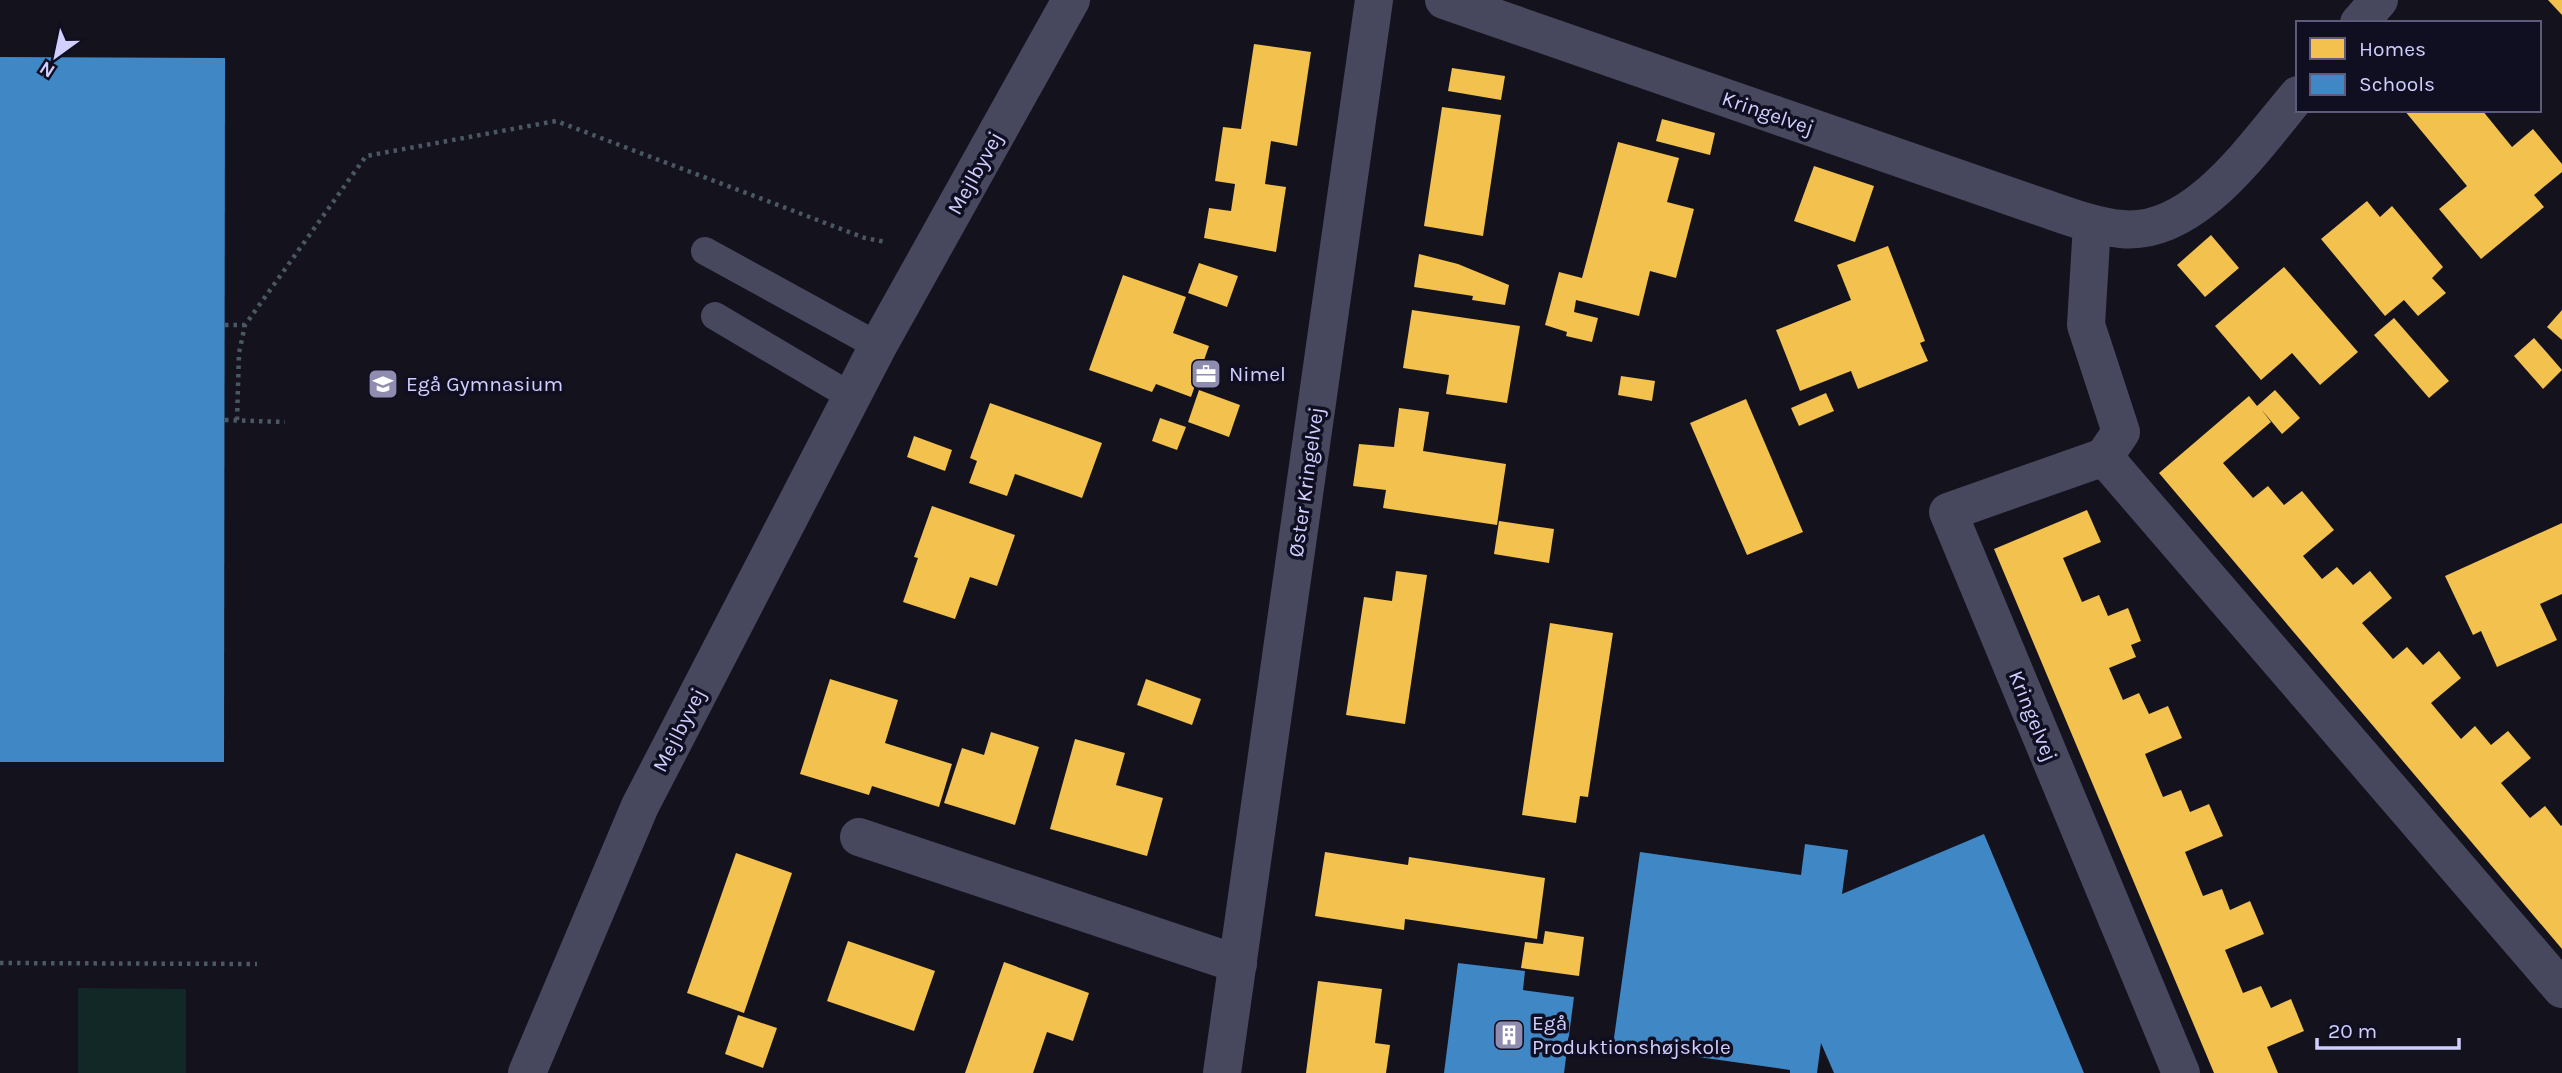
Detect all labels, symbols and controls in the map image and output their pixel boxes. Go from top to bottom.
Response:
north arrow [21,21,91,91]
legend [2296,21,2541,112]
text: Homes [2359,37,2426,61]
text: N [36,56,59,82]
text: Schools [2359,72,2435,96]
street label: Kringelvej [1719,86,1817,140]
street label: Mejlbyvej [942,127,1008,219]
office icon: Nimel [1189,357,1223,391]
place label: Nimel [1229,362,1286,386]
school or university icon: Egå Gymnasium [366,367,400,401]
place label: Egå Gymnasium [406,372,563,396]
street label: Øster Kringelvej [1284,405,1328,559]
street label: Kringelvej [2004,667,2062,765]
street label: Mejlbyvej [648,684,710,776]
scale bar [2317,1006,2459,1050]
place label: Egå Produktionshøjskole [1532,1011,1731,1059]
building icon: Egå Produktionshøjskole [1492,1018,1526,1052]
text: 20 m [2328,1019,2377,1043]

